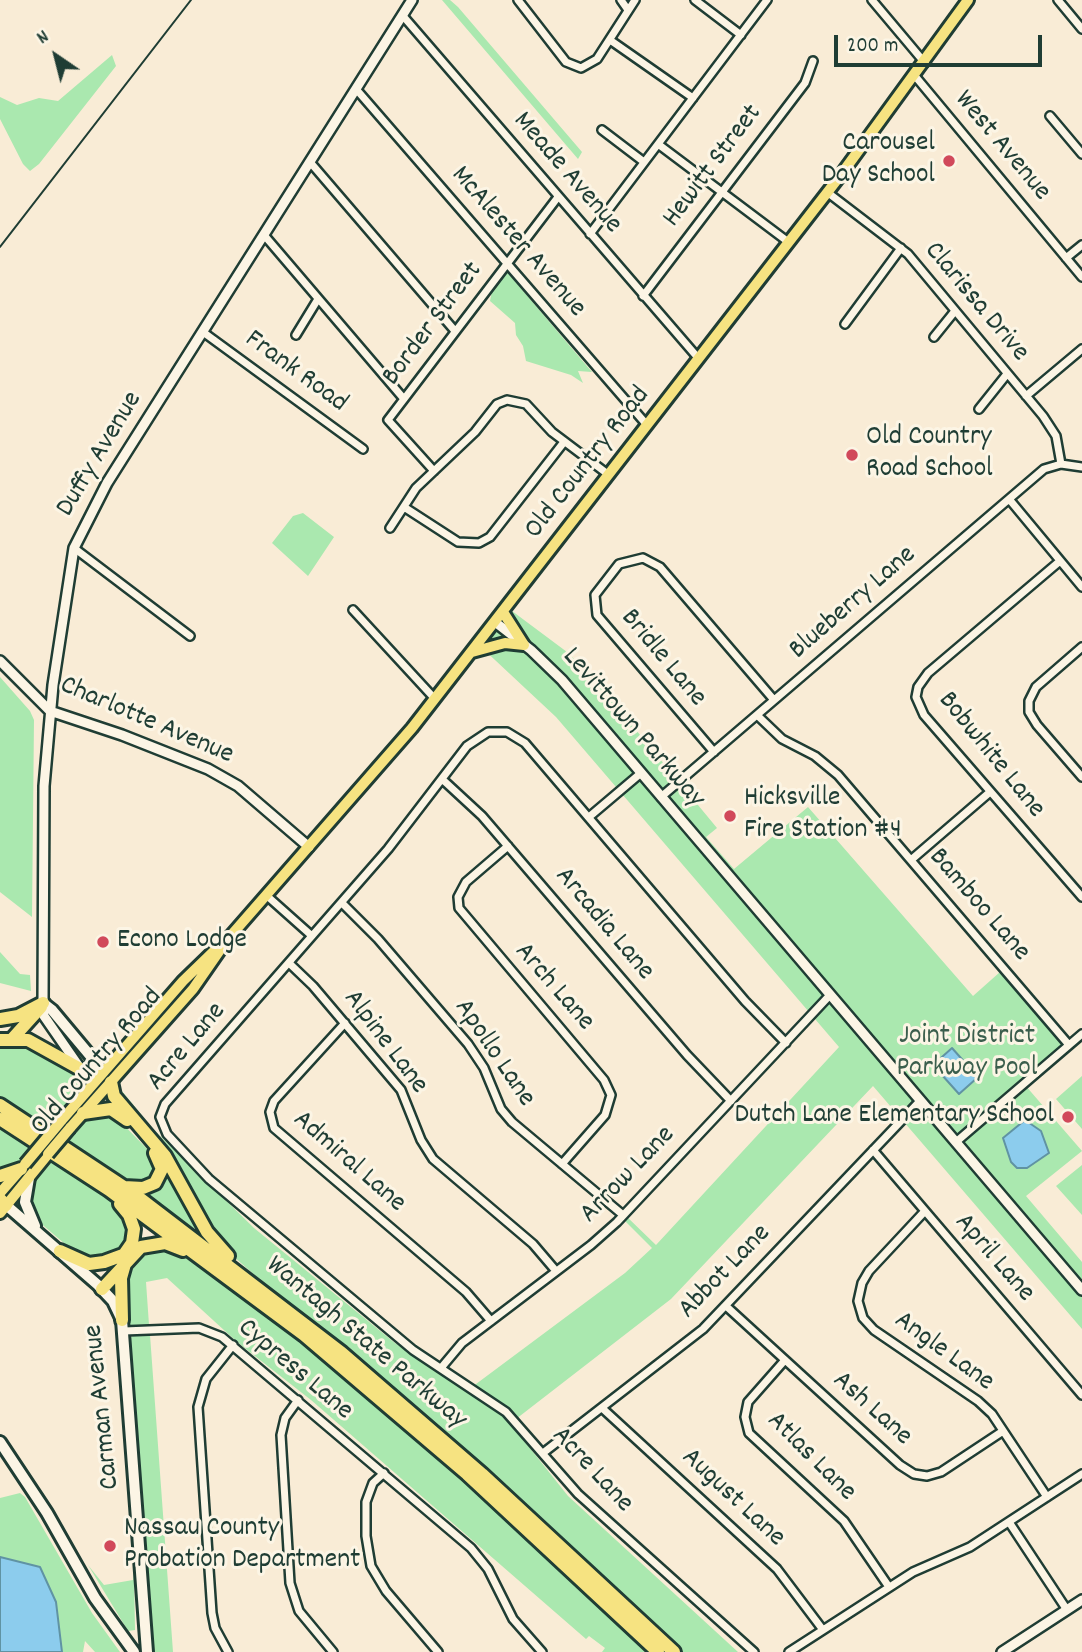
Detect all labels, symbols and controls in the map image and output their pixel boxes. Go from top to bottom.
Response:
north arrow [21,21,91,91]
scale bar [837,21,1045,65]
text: N [32,25,55,52]
text: 200 m [847,32,898,62]
street label: West Avenue [945,85,1057,209]
street label: Hewitt Street [657,99,771,235]
street label: Meade Avenue [504,106,628,242]
place label: Carousel Day School [822,128,935,194]
marker: Carousel Day School [941,153,957,169]
street label: McAlester Avenue [442,160,592,326]
street label: Clarissa Drive [915,236,1035,370]
street label: Border Street [377,256,491,394]
street label: Frank Road [237,324,353,422]
street label: Old Country Road [519,381,659,547]
street label: Duffy Avenue [51,386,151,524]
place label: Old Country Road School [866,422,993,488]
marker: Old Country Road School [844,447,860,463]
street label: Blueberry Lane [784,540,924,668]
street label: Bridle Lane [611,603,713,715]
street label: Levittown Parkway [553,642,711,816]
street label: Charlotte Avenue [54,670,238,774]
street label: Bobwhite Lane [929,686,1051,826]
place label: Hicksville Fire Station #4 [744,783,901,849]
marker: Hicksville Fire Station #4 [722,808,738,824]
street label: Bamboo Lane [920,843,1036,969]
street label: Arcadia Lane [546,861,660,989]
place label: Econo Lodge [117,925,247,959]
marker: Econo Lodge [95,934,111,950]
street label: Arch Lane [506,937,600,1039]
street label: Old Country Road [25,982,171,1144]
street label: Alpine Lane [334,984,434,1102]
street label: Apollo Lane [445,994,541,1114]
street label: Acre Lane [141,997,235,1099]
park label: Joint District Parkway Pool [897,1021,1037,1087]
place label: Dutch Lane Elementary School [735,1100,1054,1134]
street label: Admiral Lane [284,1105,412,1221]
marker: Dutch Lane Elementary School [1060,1109,1076,1125]
street label: Arrow Lane [574,1120,684,1232]
street label: April Lane [945,1208,1041,1310]
street label: Abbot Lane [673,1219,779,1327]
street label: Wantagh State Parkway [258,1250,472,1438]
street label: Angle Lane [886,1305,1000,1401]
street label: Cypress Lane [229,1313,359,1429]
street label: Carman Avenue [79,1323,129,1491]
street label: Ash Lane [824,1365,918,1455]
street label: Atlas Lane [758,1406,862,1510]
street label: Acre Lane [543,1421,639,1521]
street label: August Lane [673,1442,791,1556]
place label: Nassau County Probation Department [124,1513,360,1579]
marker: Nassau County Probation Department [102,1538,118,1554]

